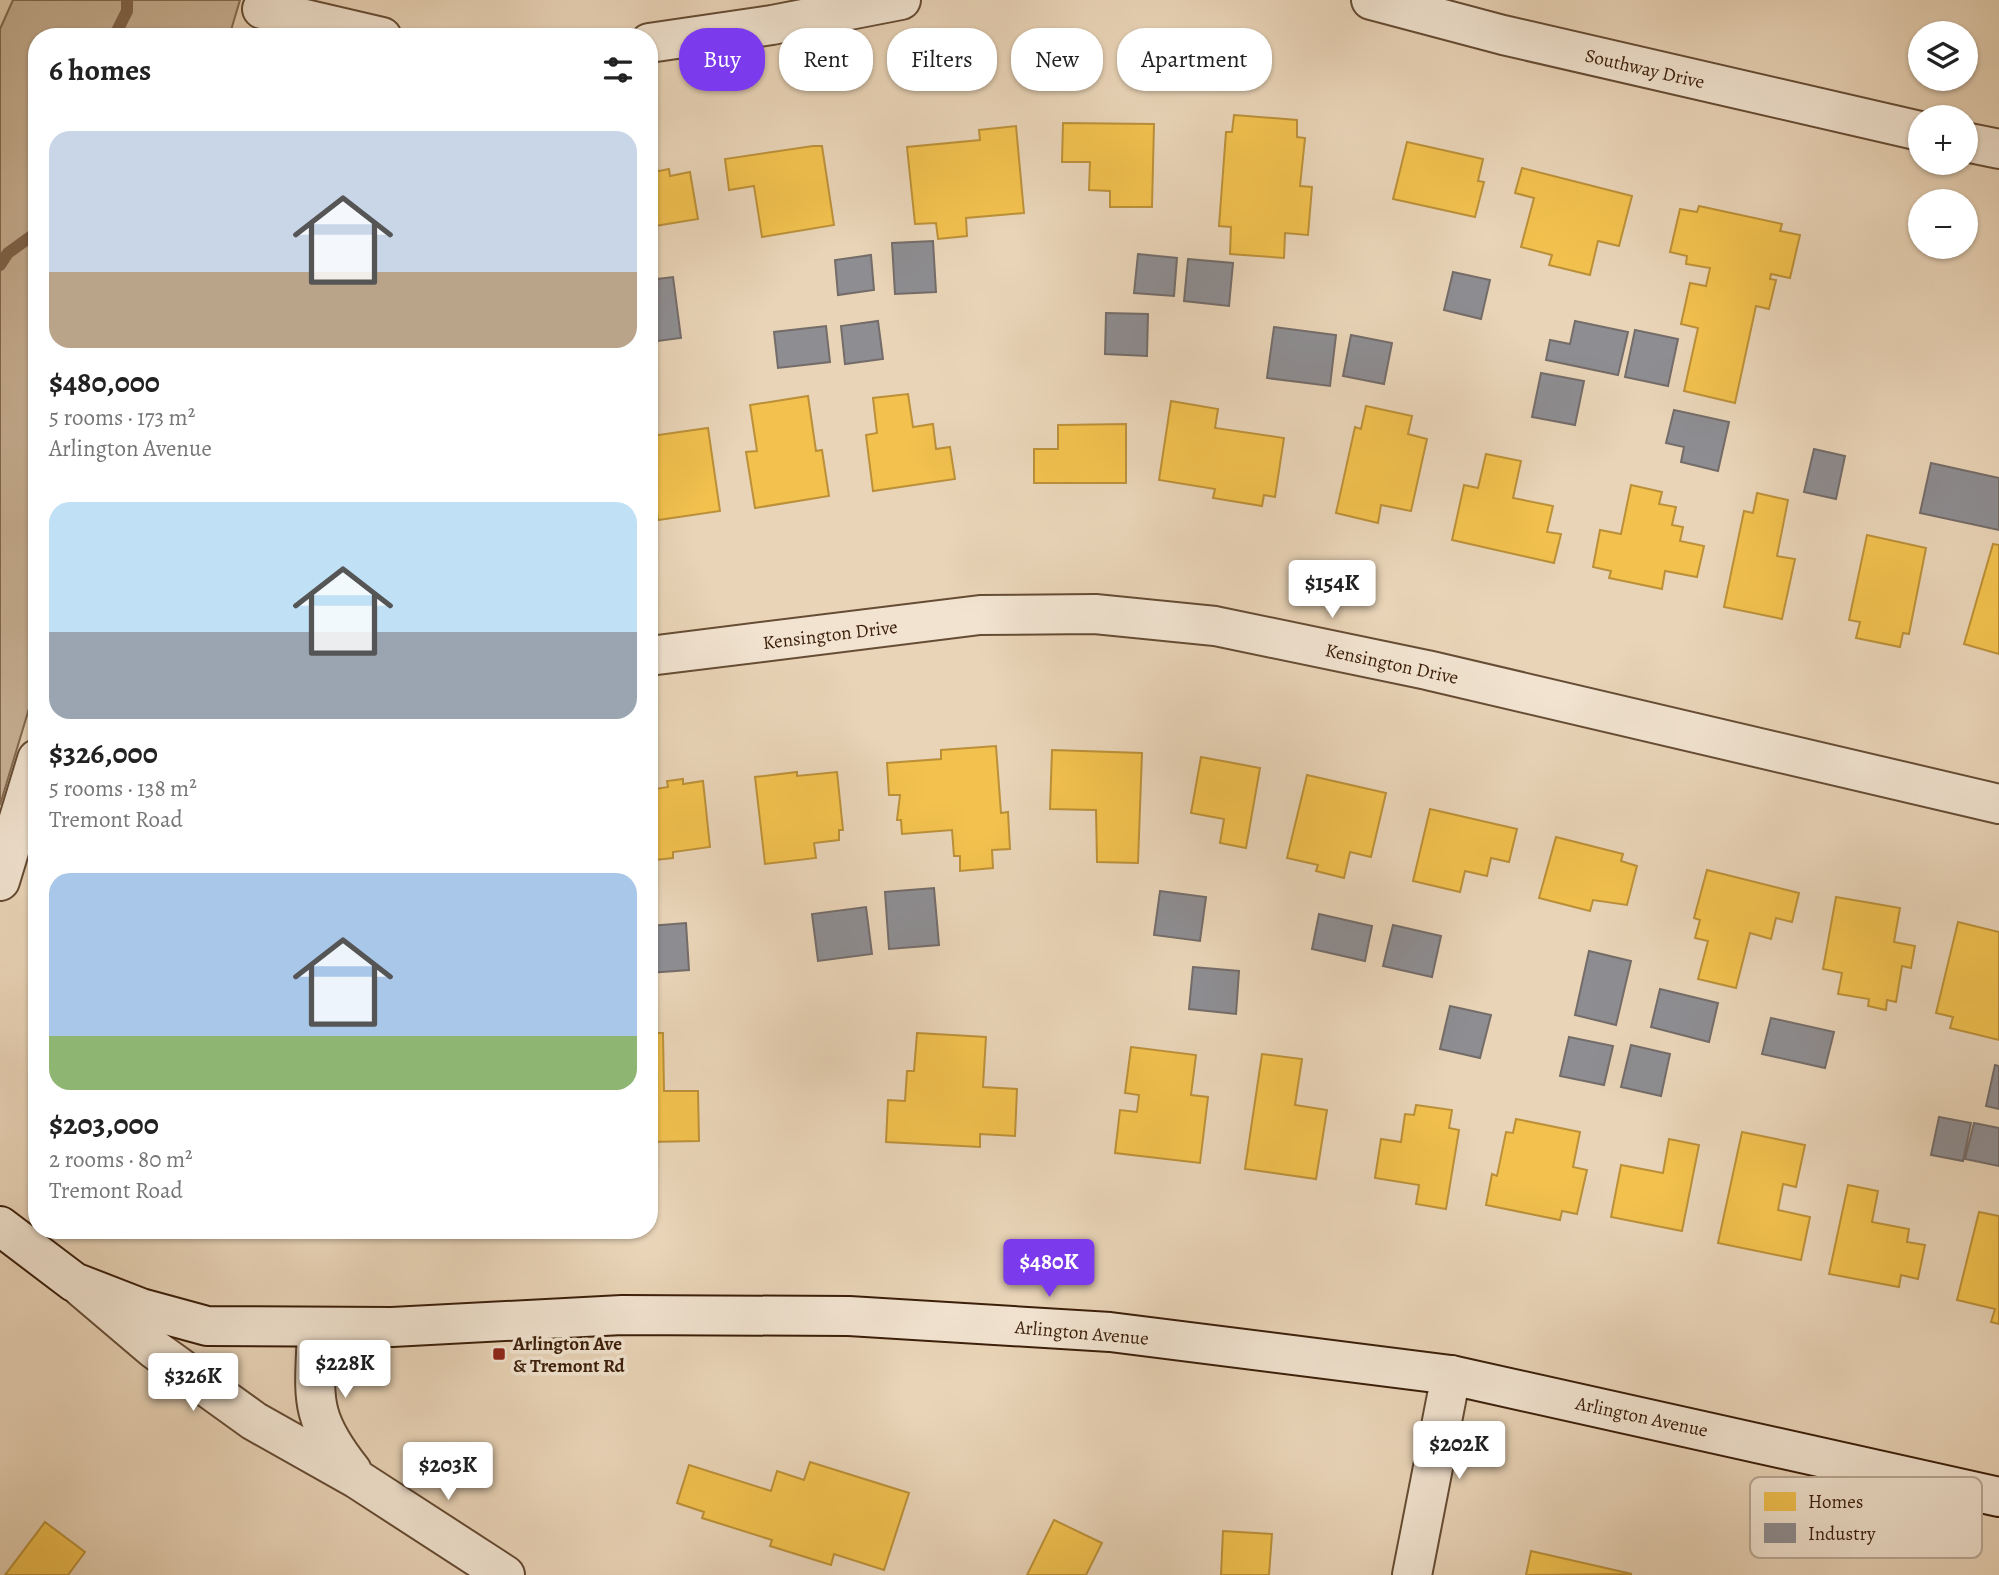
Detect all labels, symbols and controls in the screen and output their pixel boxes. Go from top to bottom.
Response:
map controls [1908,21,1978,259]
button: layers [1908,21,1978,91]
chip: Buy [679,28,765,91]
chip: Rent [779,28,873,91]
chip: Filters [887,28,997,91]
chip: New [1011,28,1103,91]
chip: Apartment [1117,28,1272,91]
street label: Southway Drive [1582,43,1707,95]
text: 6 homes [49,50,151,90]
icon: filters [599,51,637,89]
button: + [1908,105,1978,175]
icon: home [280,177,406,303]
button: − [1908,189,1978,259]
text: $480,000 [49,362,160,402]
text: 5 rooms · 173 m² [49,402,195,433]
text: Arlington Avenue [49,433,212,464]
icon: home [280,548,406,674]
pin: $154K [1283,560,1381,620]
text: $154K [1305,567,1359,598]
street label: Kensington Drive [761,614,899,656]
street label: Kensington Drive [1323,637,1461,691]
text: $326,000 [49,733,158,773]
text: 5 rooms · 138 m² [49,773,197,804]
text: Tremont Road [49,804,183,835]
icon: home [280,919,406,1045]
text: $203,000 [49,1104,159,1144]
text: 2 rooms · 80 m² [49,1144,193,1175]
text: Tremont Road [49,1175,183,1206]
pin: $480K [1000,1240,1098,1299]
text: $480K [1019,1246,1079,1277]
street label: Arlington Avenue [1013,1314,1150,1352]
place label: Arlington Ave & Tremont Rd [512,1331,626,1379]
pin: $228K [296,1340,394,1400]
marker: Arlington Ave & Tremont Rd [491,1346,507,1362]
text: $228K [315,1347,375,1378]
pin: $326K [144,1354,242,1413]
text: $326K [164,1360,222,1391]
street label: Arlington Avenue [1572,1390,1710,1444]
pin: $202K [1410,1422,1508,1481]
text: $202K [1429,1428,1489,1459]
pin: $203K [399,1442,497,1502]
text: $203K [419,1449,477,1480]
legend [1750,1477,1982,1558]
text: Homes [1808,1489,1863,1515]
text: Industry [1808,1521,1876,1547]

